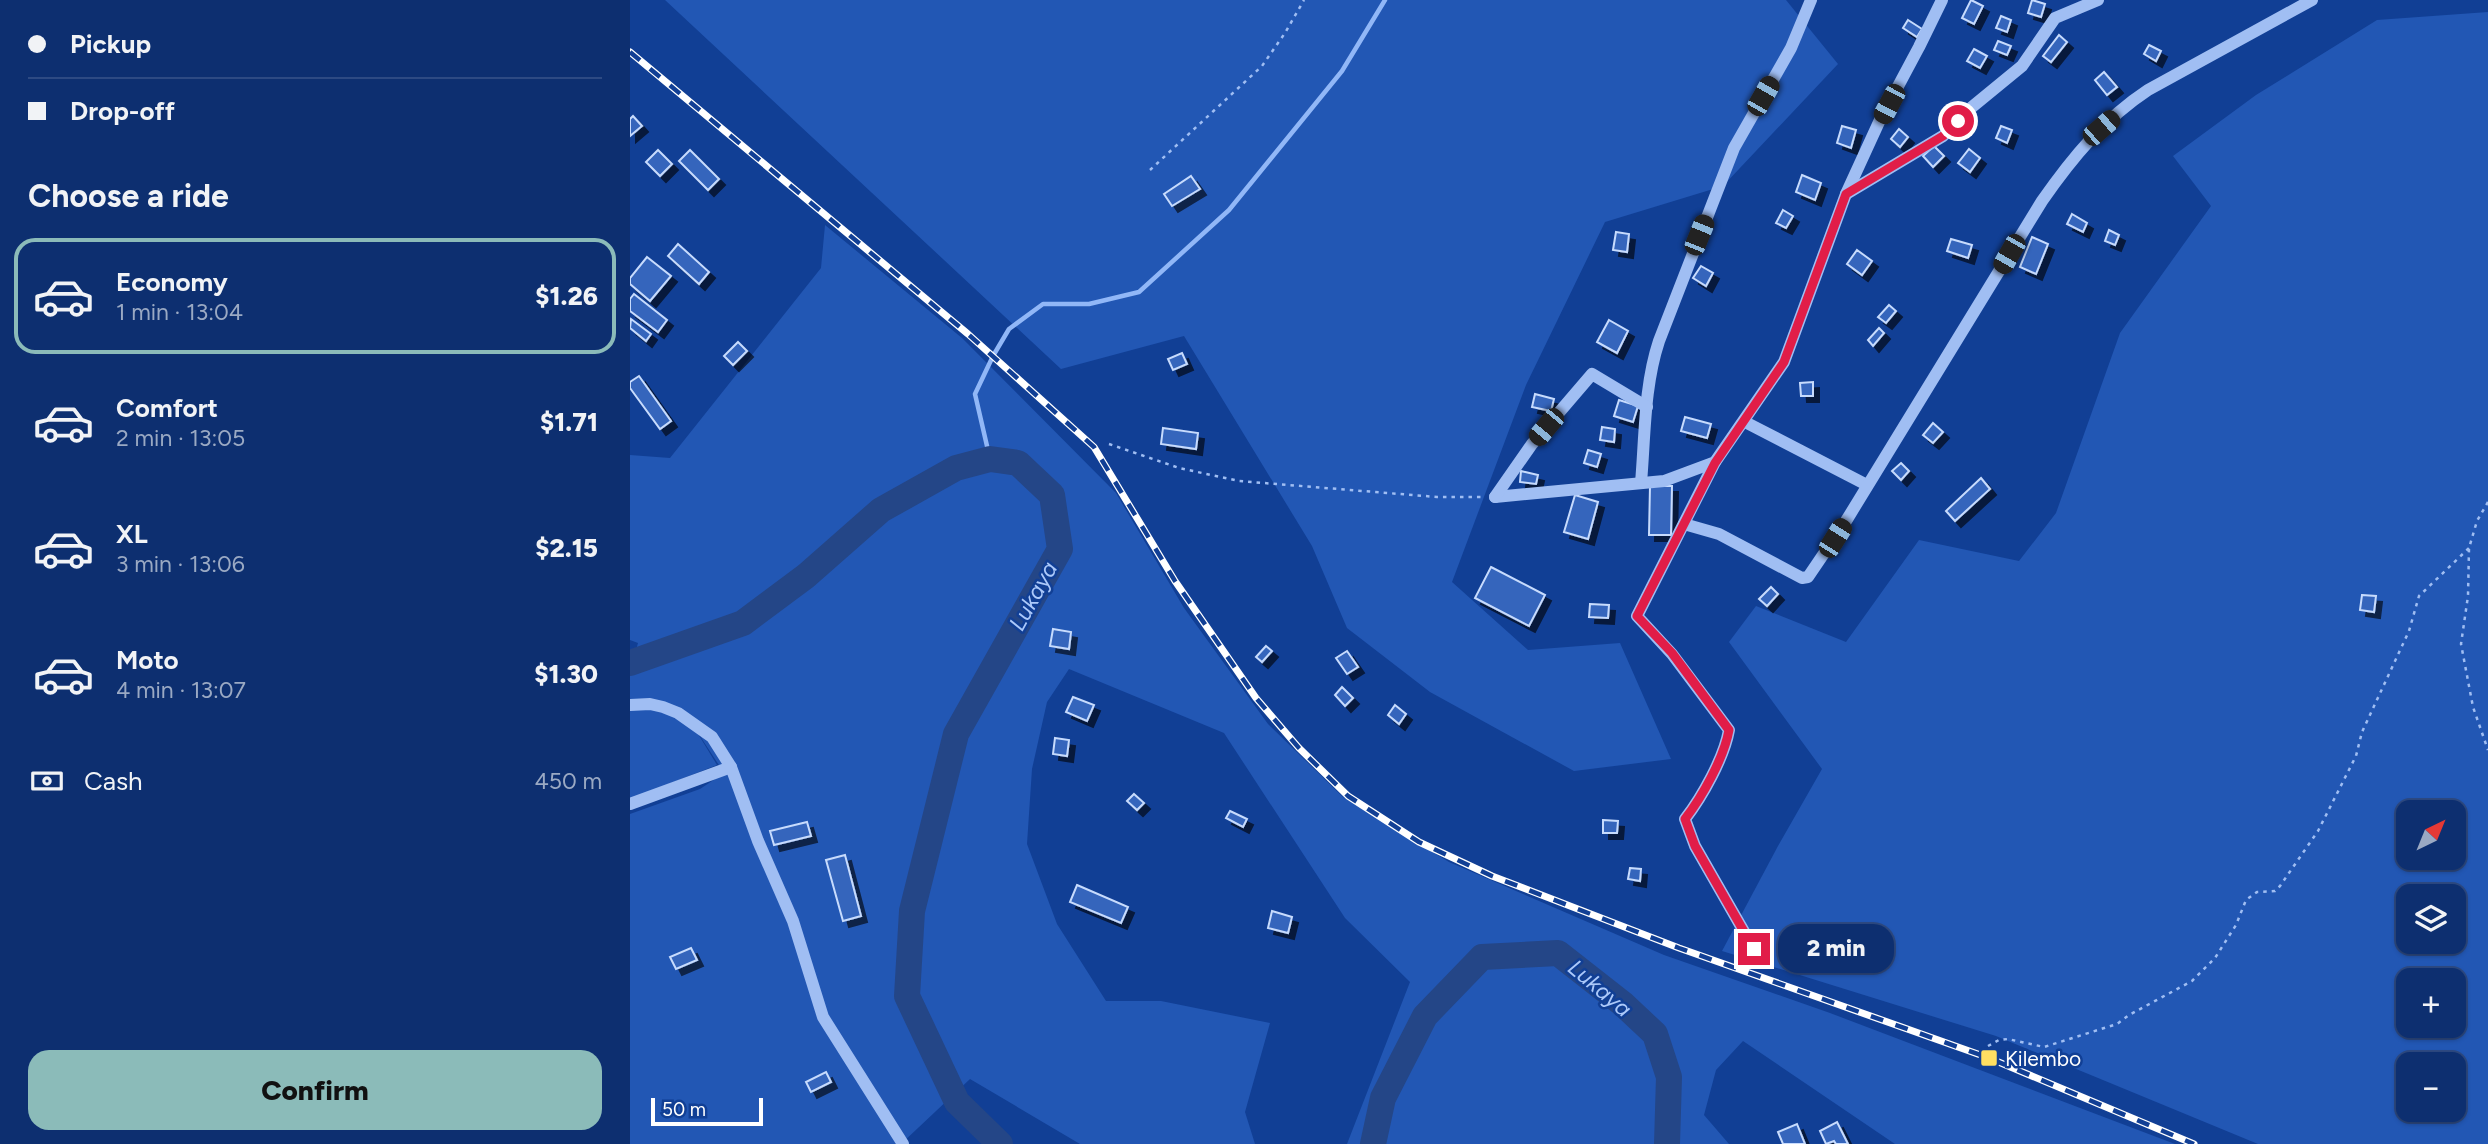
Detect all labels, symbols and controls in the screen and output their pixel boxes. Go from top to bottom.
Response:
text: Pickup [70,28,151,60]
car [1744,73,1783,119]
car [1870,81,1909,127]
text: Drop-off [70,95,175,127]
route start [1942,105,1974,137]
car [2079,106,2124,150]
text: Choose a ride [28,177,229,215]
car [1682,212,1717,258]
car [1990,231,2029,277]
icon: car [32,265,95,328]
text: Economy [116,266,228,298]
text: $1.26 [535,280,598,312]
text: 1 min · 13:04 [116,298,243,326]
icon: car [32,391,95,454]
text: Comfort [116,392,218,424]
car [1525,404,1568,450]
text: $1.71 [540,406,598,438]
text: 2 min · 13:05 [116,424,245,452]
car [1815,515,1856,561]
icon: car [32,517,95,580]
text: XL [116,518,148,550]
text: $2.15 [535,532,598,564]
text: 3 min · 13:06 [116,550,245,578]
water label: Lukaya [1003,557,1063,635]
icon: car [32,643,95,706]
text: Moto [116,644,179,676]
text: $1.30 [534,658,598,690]
text: 4 min · 13:07 [116,676,246,704]
icon: cash [28,762,66,800]
text: Cash [84,765,143,797]
text: 450 m [534,767,602,795]
north arrow [2396,800,2466,870]
map controls [2396,800,2466,1122]
button: layers [2396,884,2466,954]
callout: 2 min [1778,925,1894,974]
route end [1738,933,1770,965]
text: 2 min [1807,934,1865,962]
water label: Lukaya [1562,953,1638,1023]
button: + [2396,968,2466,1038]
place label: Kilembo [2005,1046,2081,1071]
marker: Kilembo [1979,1048,1999,1068]
button: Confirm [28,1050,602,1130]
button: − [2396,1052,2466,1122]
scale bar [651,1095,763,1127]
text: 50 m [662,1098,706,1121]

